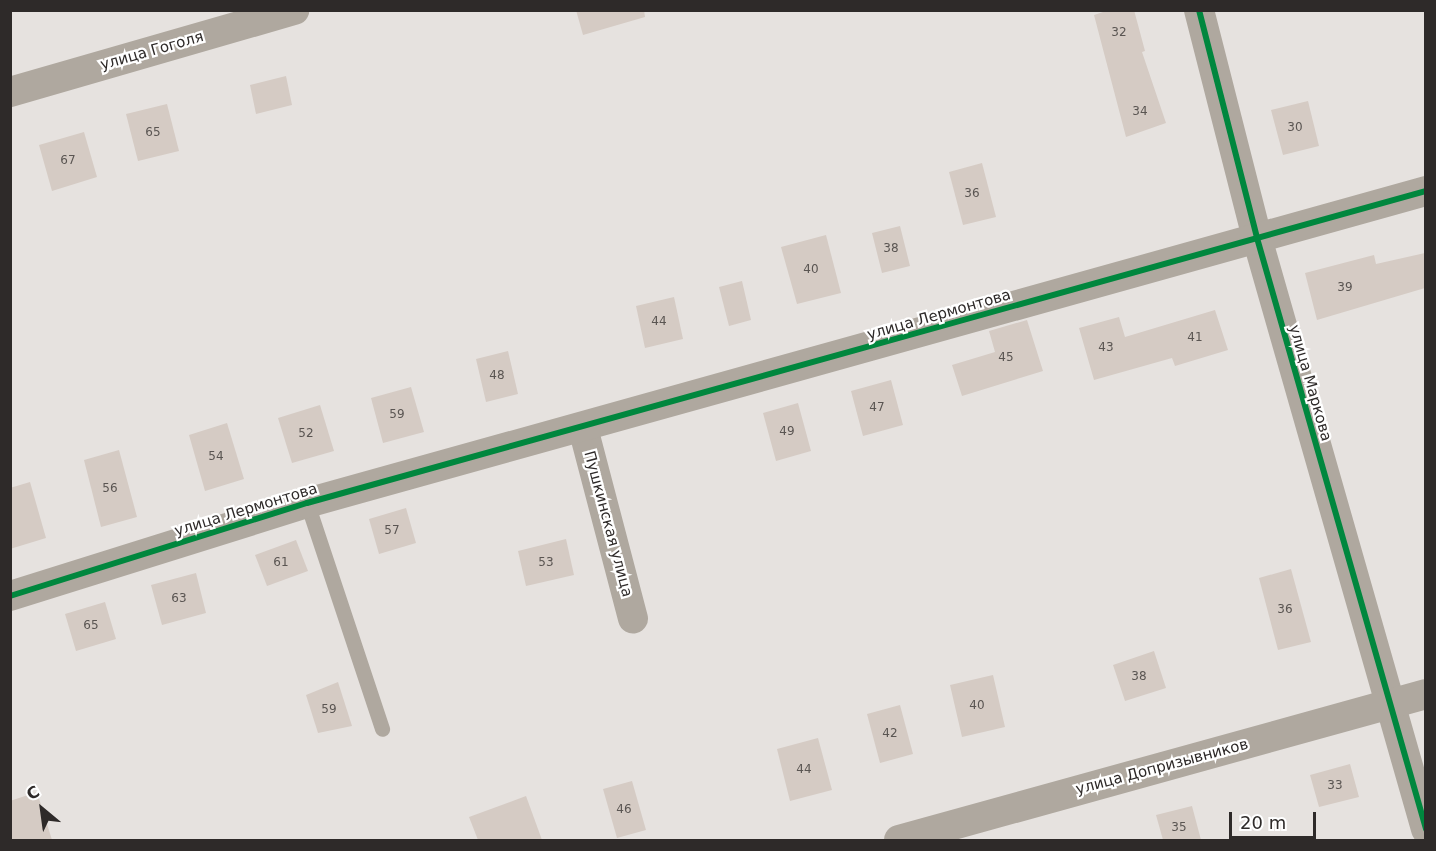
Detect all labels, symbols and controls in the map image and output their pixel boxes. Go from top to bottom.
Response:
house number: 32 [1111,26,1127,40]
street label: улица Гоголя [98,28,206,74]
house number: 34 [1132,105,1148,119]
house number: 30 [1287,121,1303,135]
house number: 65 [145,126,161,140]
house number: 67 [60,154,76,168]
house number: 36 [964,187,980,201]
house number: 38 [883,242,899,256]
house number: 40 [803,263,819,277]
house number: 39 [1337,281,1353,295]
street label: улица Лермонтова [865,286,1013,344]
house number: 44 [651,315,667,329]
street label: улица Маркова [1285,323,1335,443]
house number: 41 [1187,331,1203,345]
house number: 43 [1098,341,1114,355]
house number: 45 [998,351,1014,365]
house number: 48 [489,369,505,383]
house number: 47 [869,401,885,415]
house number: 59 [389,408,405,422]
house number: 49 [779,425,795,439]
house number: 52 [298,427,314,441]
street label: Пушкинская улица [580,449,636,599]
house number: 54 [208,450,224,464]
street label: улица Лермонтова [172,480,320,540]
house number: 56 [102,482,118,496]
house number: 57 [384,524,400,538]
house number: 61 [273,556,289,570]
house number: 53 [538,556,554,570]
house number: 63 [171,592,187,606]
house number: 36 [1277,603,1293,617]
house number: 65 [83,619,99,633]
house number: 38 [1131,670,1147,684]
house number: 40 [969,699,985,713]
house number: 59 [321,703,337,717]
house number: 42 [882,727,898,741]
street label: улица Допризывников [1074,735,1250,799]
house number: 44 [796,763,812,777]
north arrow [12,779,72,839]
house number: 33 [1327,779,1343,793]
text: С [23,782,43,804]
scale bar [1232,800,1319,838]
house number: 46 [616,803,632,817]
text: 20 m [1240,812,1286,833]
house number: 35 [1171,821,1187,835]

